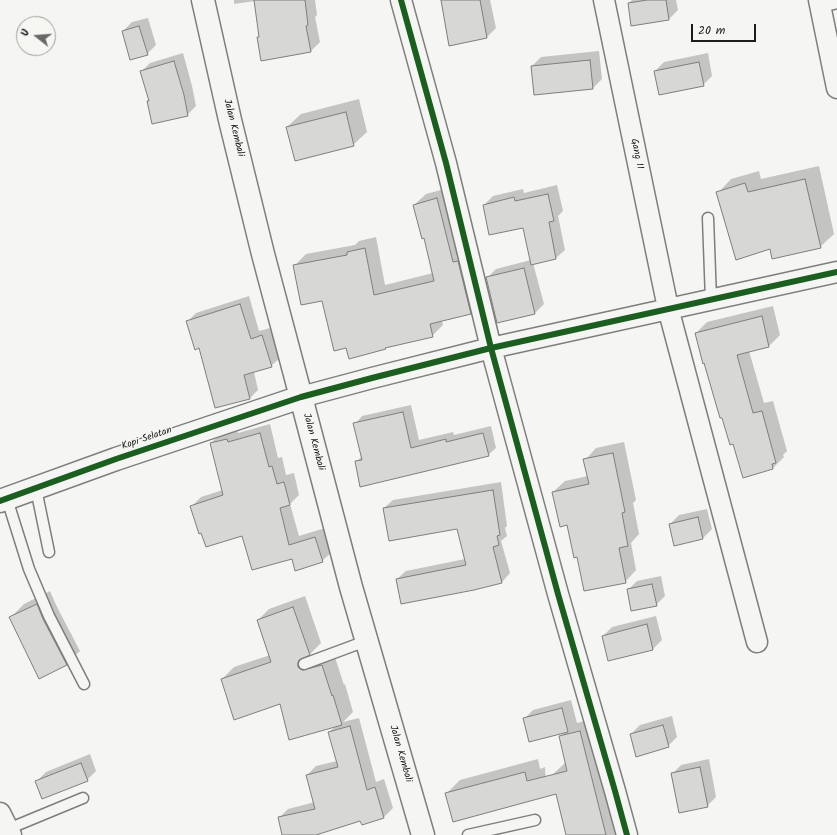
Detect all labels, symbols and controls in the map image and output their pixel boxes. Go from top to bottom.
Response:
north arrow [16,16,56,56]
scale bar [693,16,758,42]
text: 20 m [698,21,725,40]
text: U [16,27,35,39]
street label: Jalan Kembali [220,98,246,158]
street label: Gang II [627,138,645,170]
street label: Jalan Kembali [300,412,326,472]
street label: Kopi Selatan [120,425,174,453]
street label: Jalan Kembali [386,724,414,784]

